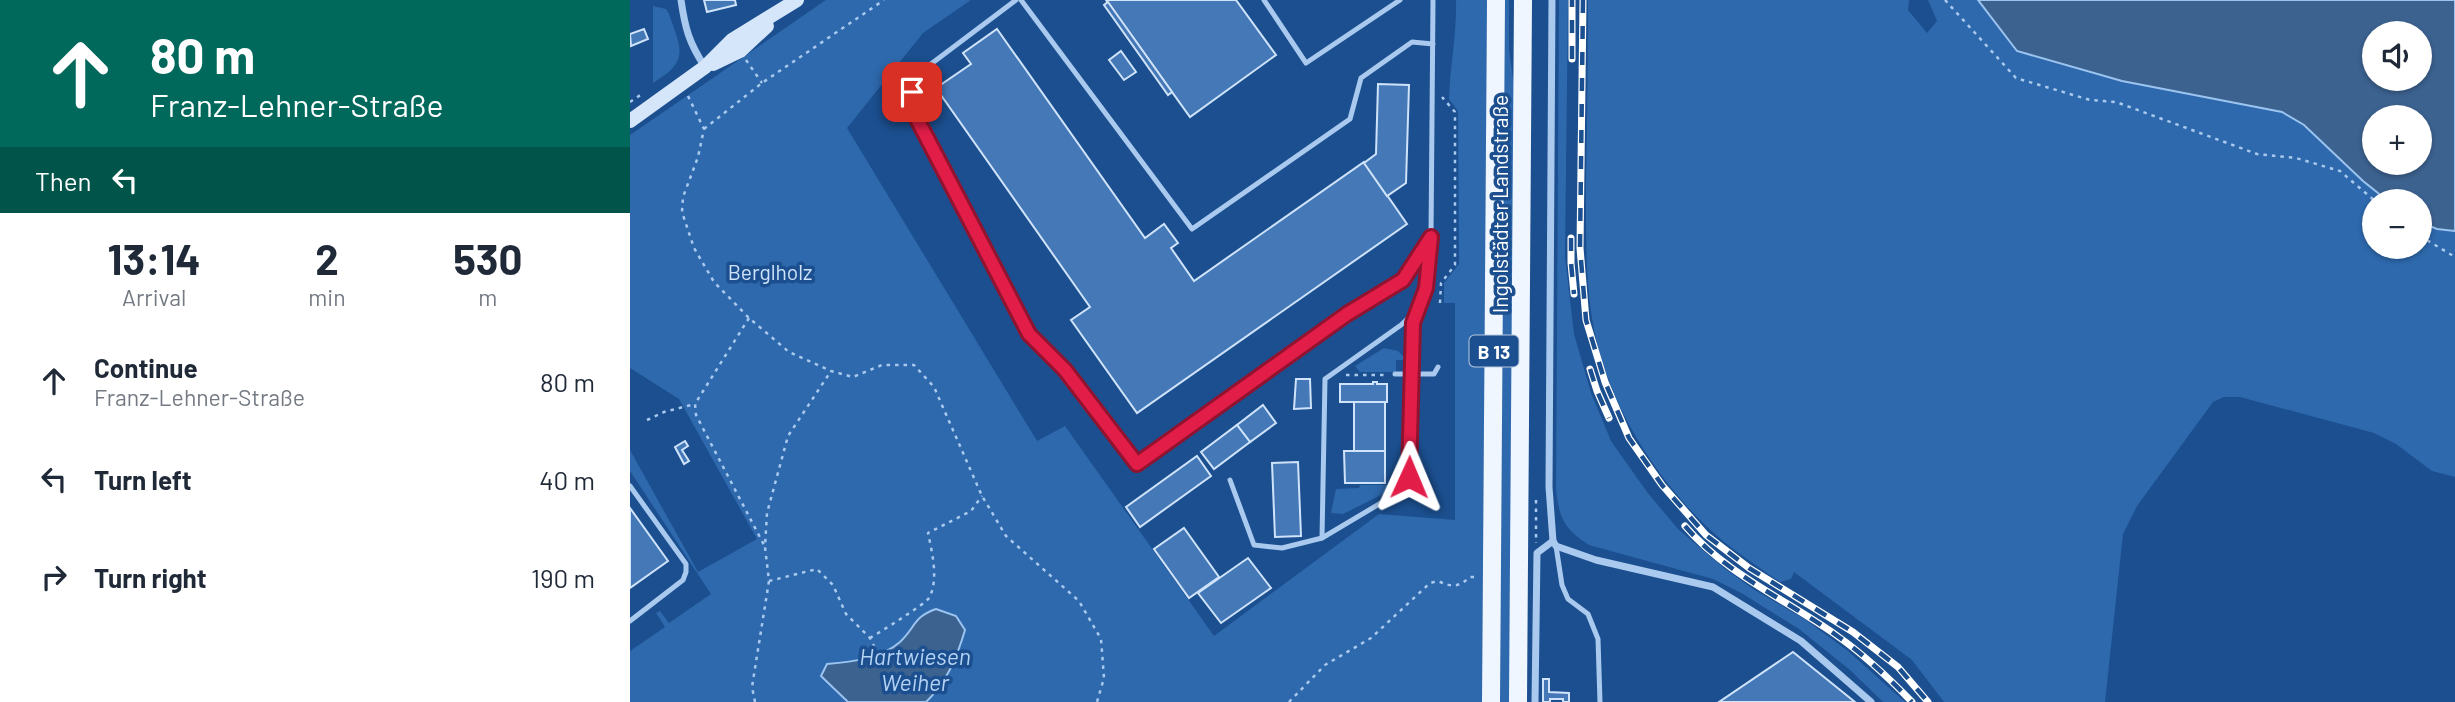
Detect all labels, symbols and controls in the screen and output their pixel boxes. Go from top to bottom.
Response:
map controls [2362,21,2432,259]
button: sound [2362,21,2432,91]
text: 80 m [150,25,255,84]
icon: ahead [35,28,126,119]
pin [882,62,942,122]
icon: arrive [893,73,931,111]
text: Franz-Lehner-Straße [150,85,444,123]
street label: Ingolstädter Landstraße [1487,95,1512,313]
button: + [2362,105,2432,175]
icon: left [106,161,144,199]
text: Then [35,165,92,196]
button: − [2362,189,2432,259]
text: 13:14 [108,233,201,283]
text: 2 [315,233,339,283]
text: 530 [453,233,522,283]
park label: Berglholz [728,259,812,284]
text: Arrival [122,283,186,311]
text: min [308,283,346,311]
text: m [478,283,497,311]
road number: B 13 [1470,336,1518,366]
text: Continue [94,352,198,383]
icon: ahead [35,362,73,400]
text: 80 m [540,366,595,397]
text: Franz-Lehner-Straße [94,383,305,411]
position arrow [1372,440,1446,514]
icon: left [35,460,73,498]
text: Turn left [94,464,192,495]
text: 40 m [539,464,595,495]
icon: right [35,558,73,596]
text: Turn right [94,562,207,593]
text: 190 m [531,562,595,593]
water label: Hartwiesen Weiher [859,642,971,696]

